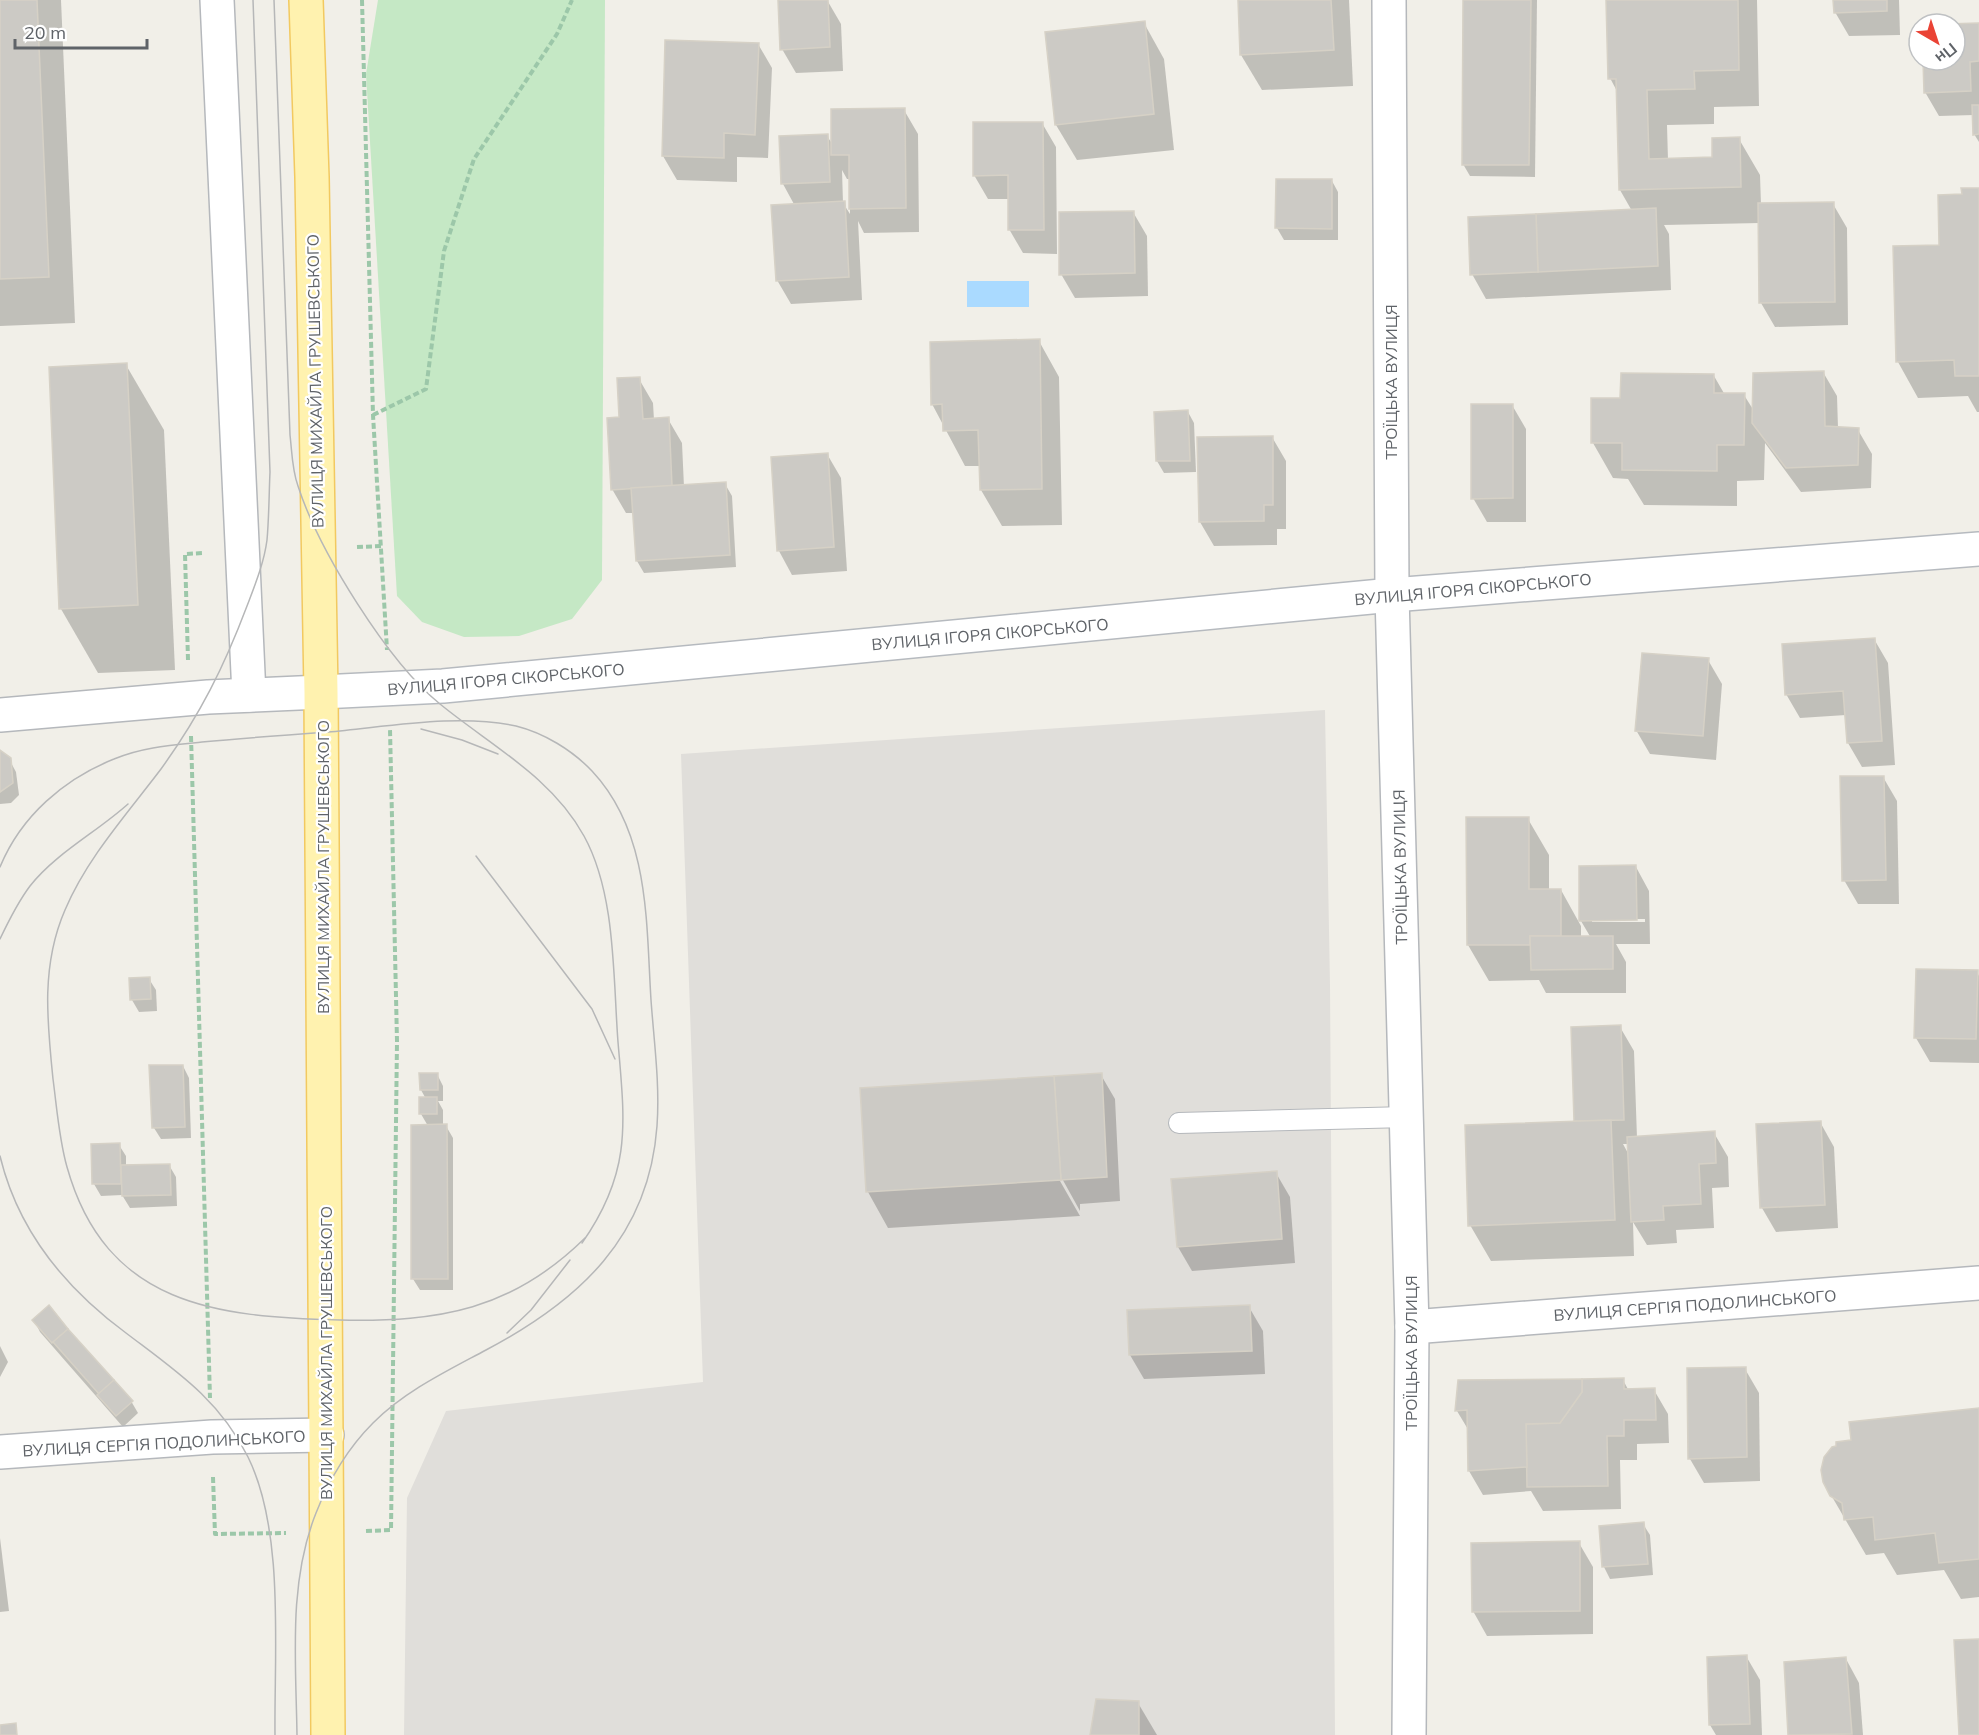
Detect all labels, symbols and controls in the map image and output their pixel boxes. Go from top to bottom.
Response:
scale bar [15,12,147,50]
north arrow [1907,12,1967,72]
text: 20 m [24,21,66,44]
text: Пн [1932,39,1961,68]
street label: ВУЛИЦЯ МИХАЙЛА ГРУШЕВСЬКОГО [302,234,328,528]
street label: ТРОЇЦЬКА ВУЛИЦЯ [1381,304,1401,460]
street label: ВУЛИЦЯ ІГОРЯ СІКОРСЬКОГО [1354,569,1592,609]
street label: ВУЛИЦЯ ІГОРЯ СІКОРСЬКОГО [871,614,1109,654]
street label: ВУЛИЦЯ ІГОРЯ СІКОРСЬКОГО [387,659,625,699]
street label: ВУЛИЦЯ МИХАЙЛА ГРУШЕВСЬКОГО [313,720,333,1014]
street label: ТРОЇЦЬКА ВУЛИЦЯ [1389,789,1411,945]
street label: ВУЛИЦЯ МИХАЙЛА ГРУШЕВСЬКОГО [316,1206,336,1500]
street label: ТРОЇЦЬКА ВУЛИЦЯ [1401,1275,1421,1431]
street label: ВУЛИЦЯ СЕРГІЯ ПОДОЛИНСЬКОГО [1553,1285,1837,1325]
street label: ВУЛИЦЯ СЕРГІЯ ПОДОЛИНСЬКОГО [22,1426,306,1460]

